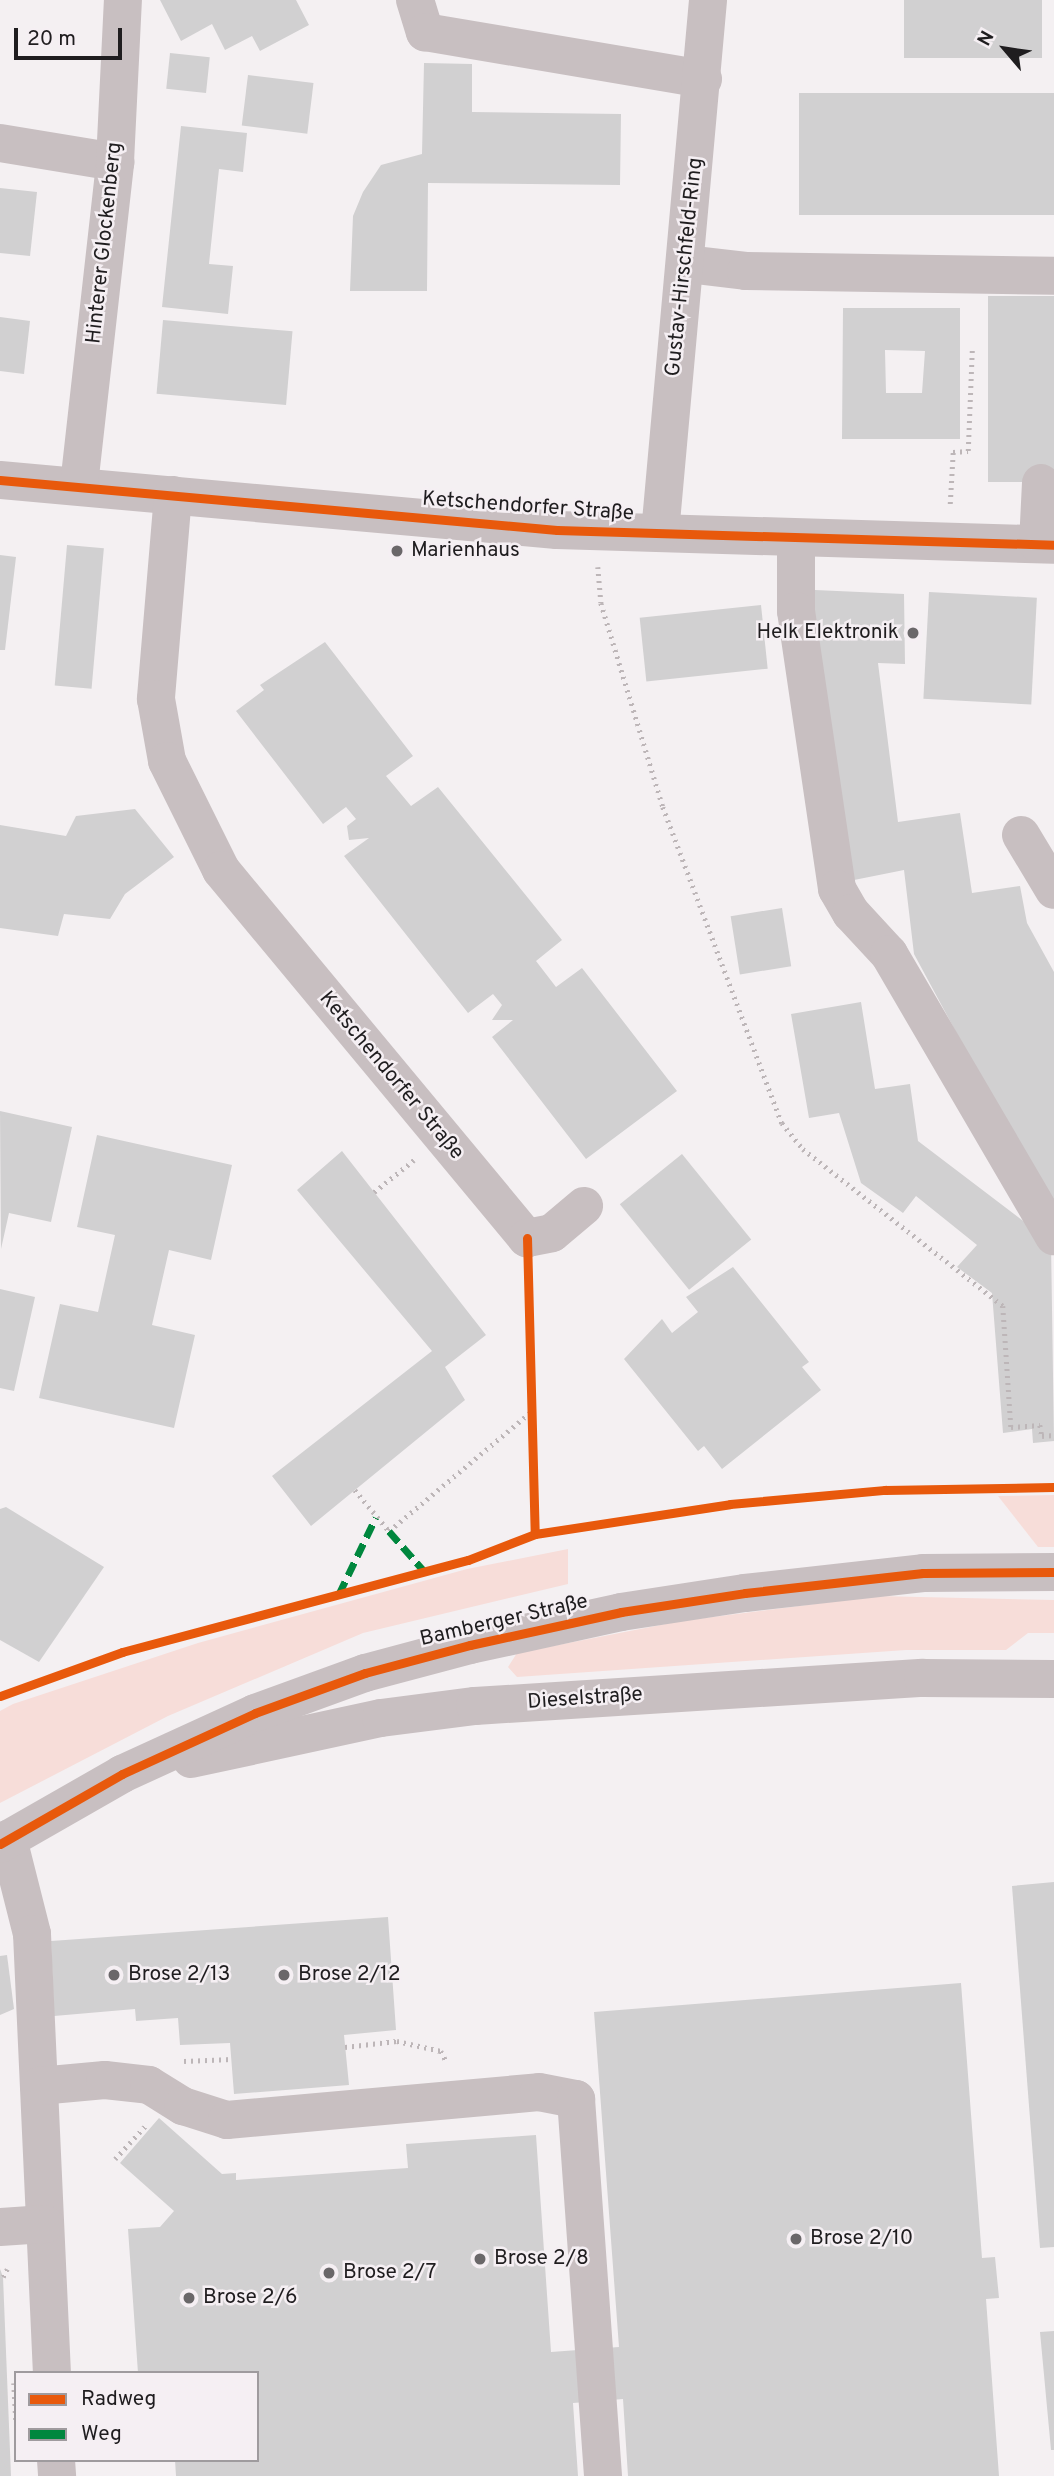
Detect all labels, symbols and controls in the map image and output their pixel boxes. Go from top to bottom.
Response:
scale bar [18,14,126,58]
north arrow [970,14,1040,84]
text: 20 m [27,26,76,53]
text: N [973,27,1000,51]
street label: Hinterer Glockenberg [82,141,128,345]
street label: Gustav-Hirschfeld-Ring [661,156,709,378]
street label: Ketschendorfer Straße [421,487,635,527]
place label: Marienhaus [411,538,520,564]
marker: Marienhaus [389,543,405,559]
place label: Helk Elektronik [756,620,899,646]
marker: Helk Elektronik [905,625,921,641]
street label: Ketschendorfer Straße [313,987,469,1165]
street label: Bamberger Straße [417,1589,591,1653]
street label: Dieselstraße [526,1682,644,1716]
place label: Brose 2/13 [128,1962,230,1988]
place label: Brose 2/12 [298,1962,401,1988]
marker: Brose 2/13 [106,1967,122,1983]
marker: Brose 2/12 [276,1967,292,1983]
place label: Brose 2/10 [810,2226,913,2252]
marker: Brose 2/10 [788,2231,804,2247]
place label: Brose 2/8 [494,2246,589,2272]
marker: Brose 2/8 [472,2251,488,2267]
place label: Brose 2/7 [343,2260,436,2286]
marker: Brose 2/7 [321,2265,337,2281]
place label: Brose 2/6 [203,2285,297,2311]
marker: Brose 2/6 [181,2290,197,2306]
legend [14,2371,259,2462]
text: Radweg [81,2386,156,2413]
text: Weg [81,2421,122,2448]

